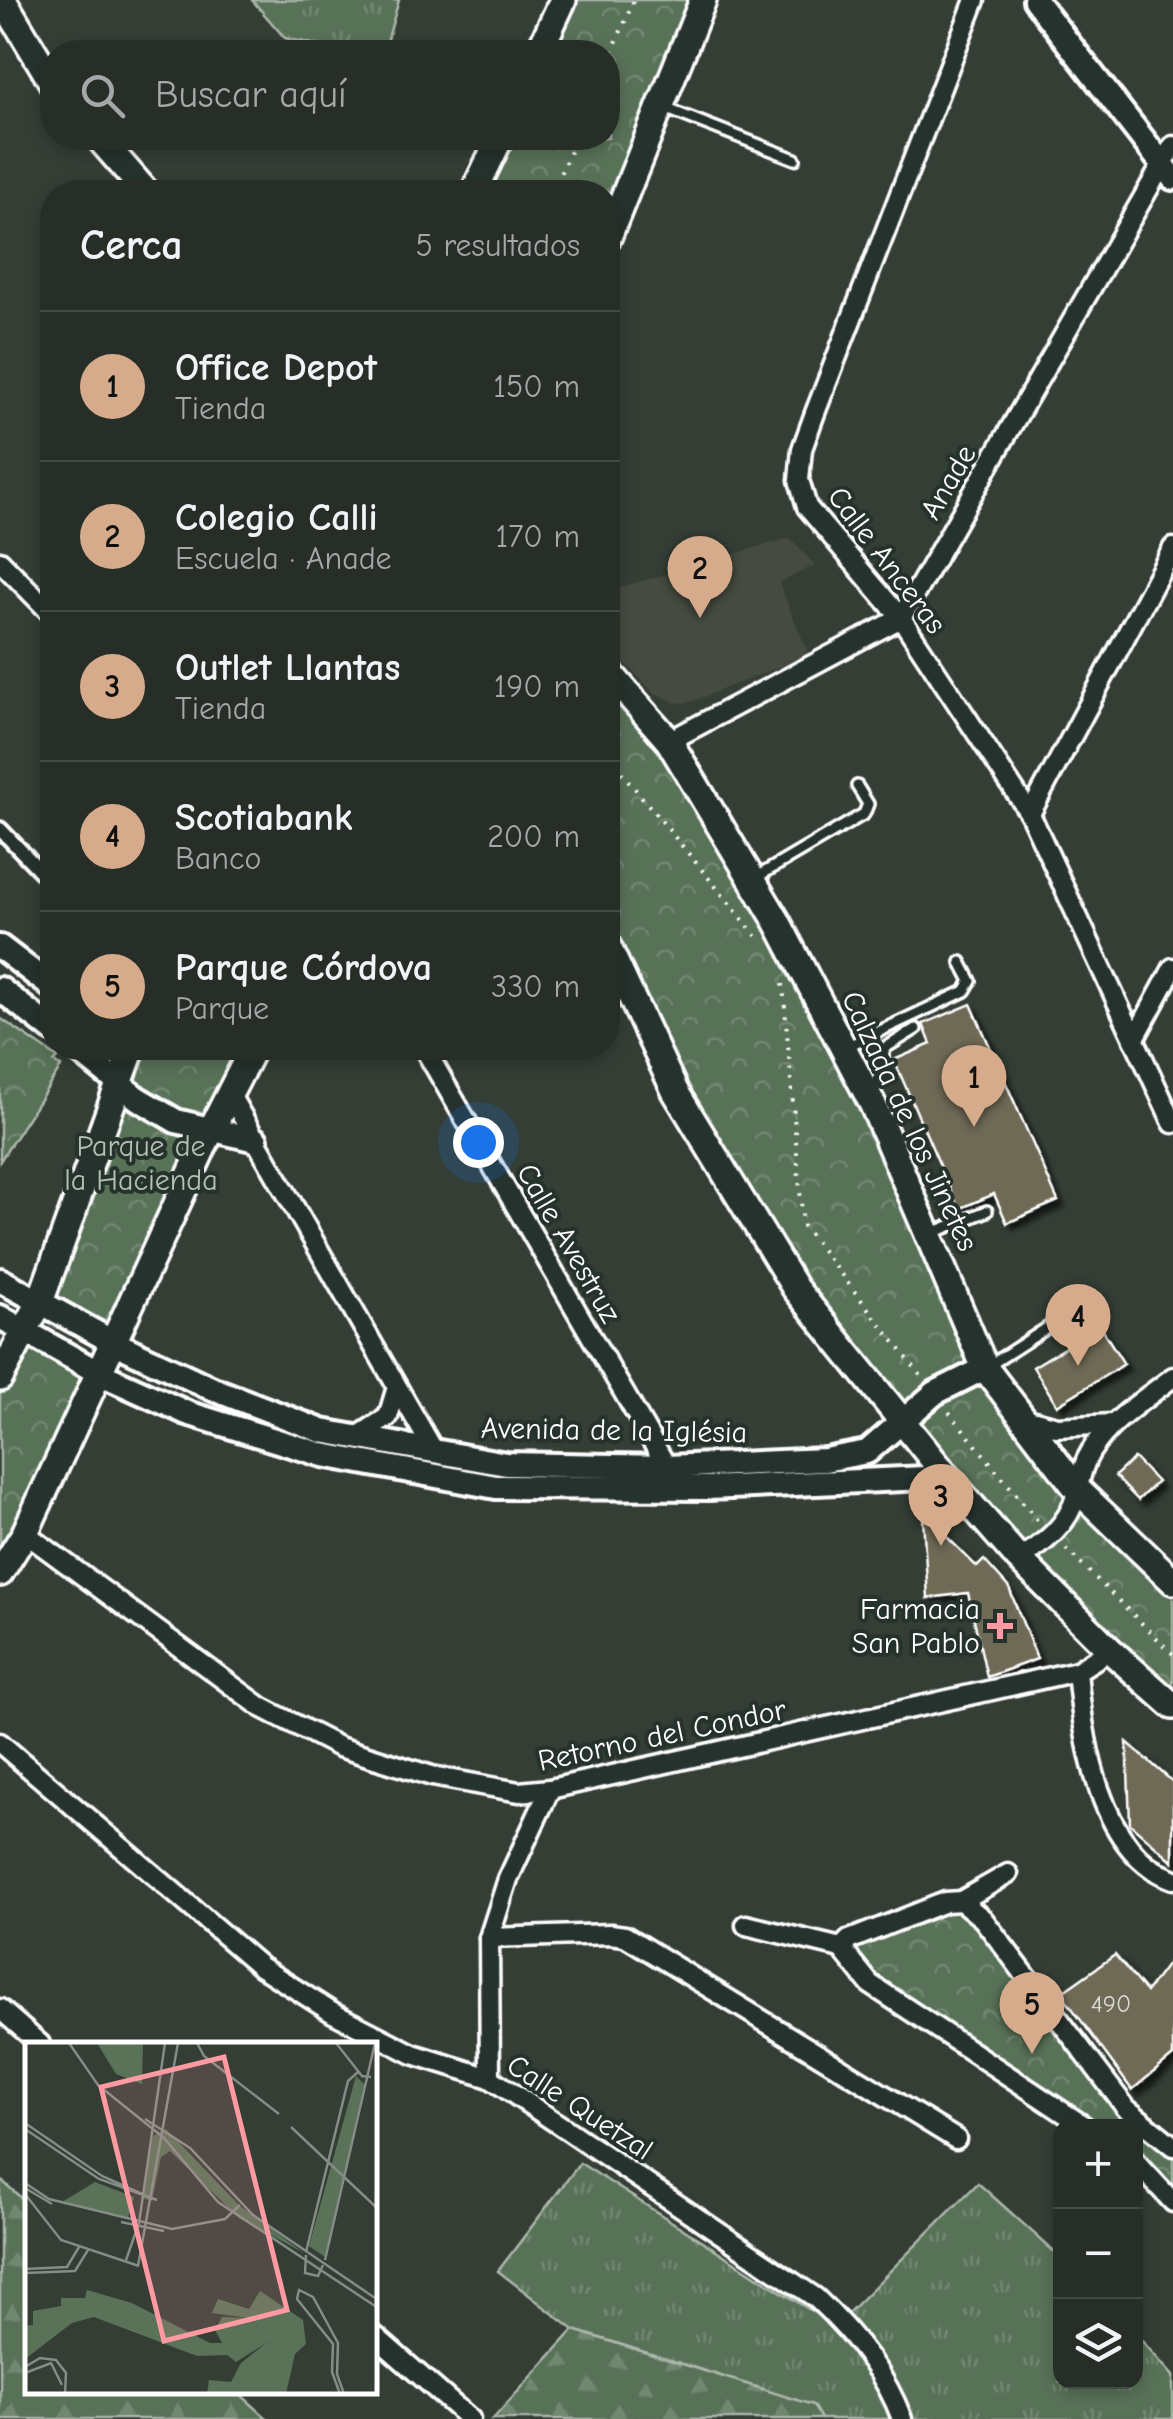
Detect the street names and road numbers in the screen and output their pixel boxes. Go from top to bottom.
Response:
street label: Anade [913,439,984,526]
street label: Calle Anceras [820,480,953,641]
street label: Calzada de los Jinetes [834,986,985,1257]
street label: Calle Avestruz [509,1158,628,1329]
street label: Avenida de la Iglésia [481,1411,747,1450]
street label: Retorno del Condor [535,1692,789,1779]
street label: Calle Quetzal [500,2047,659,2167]

